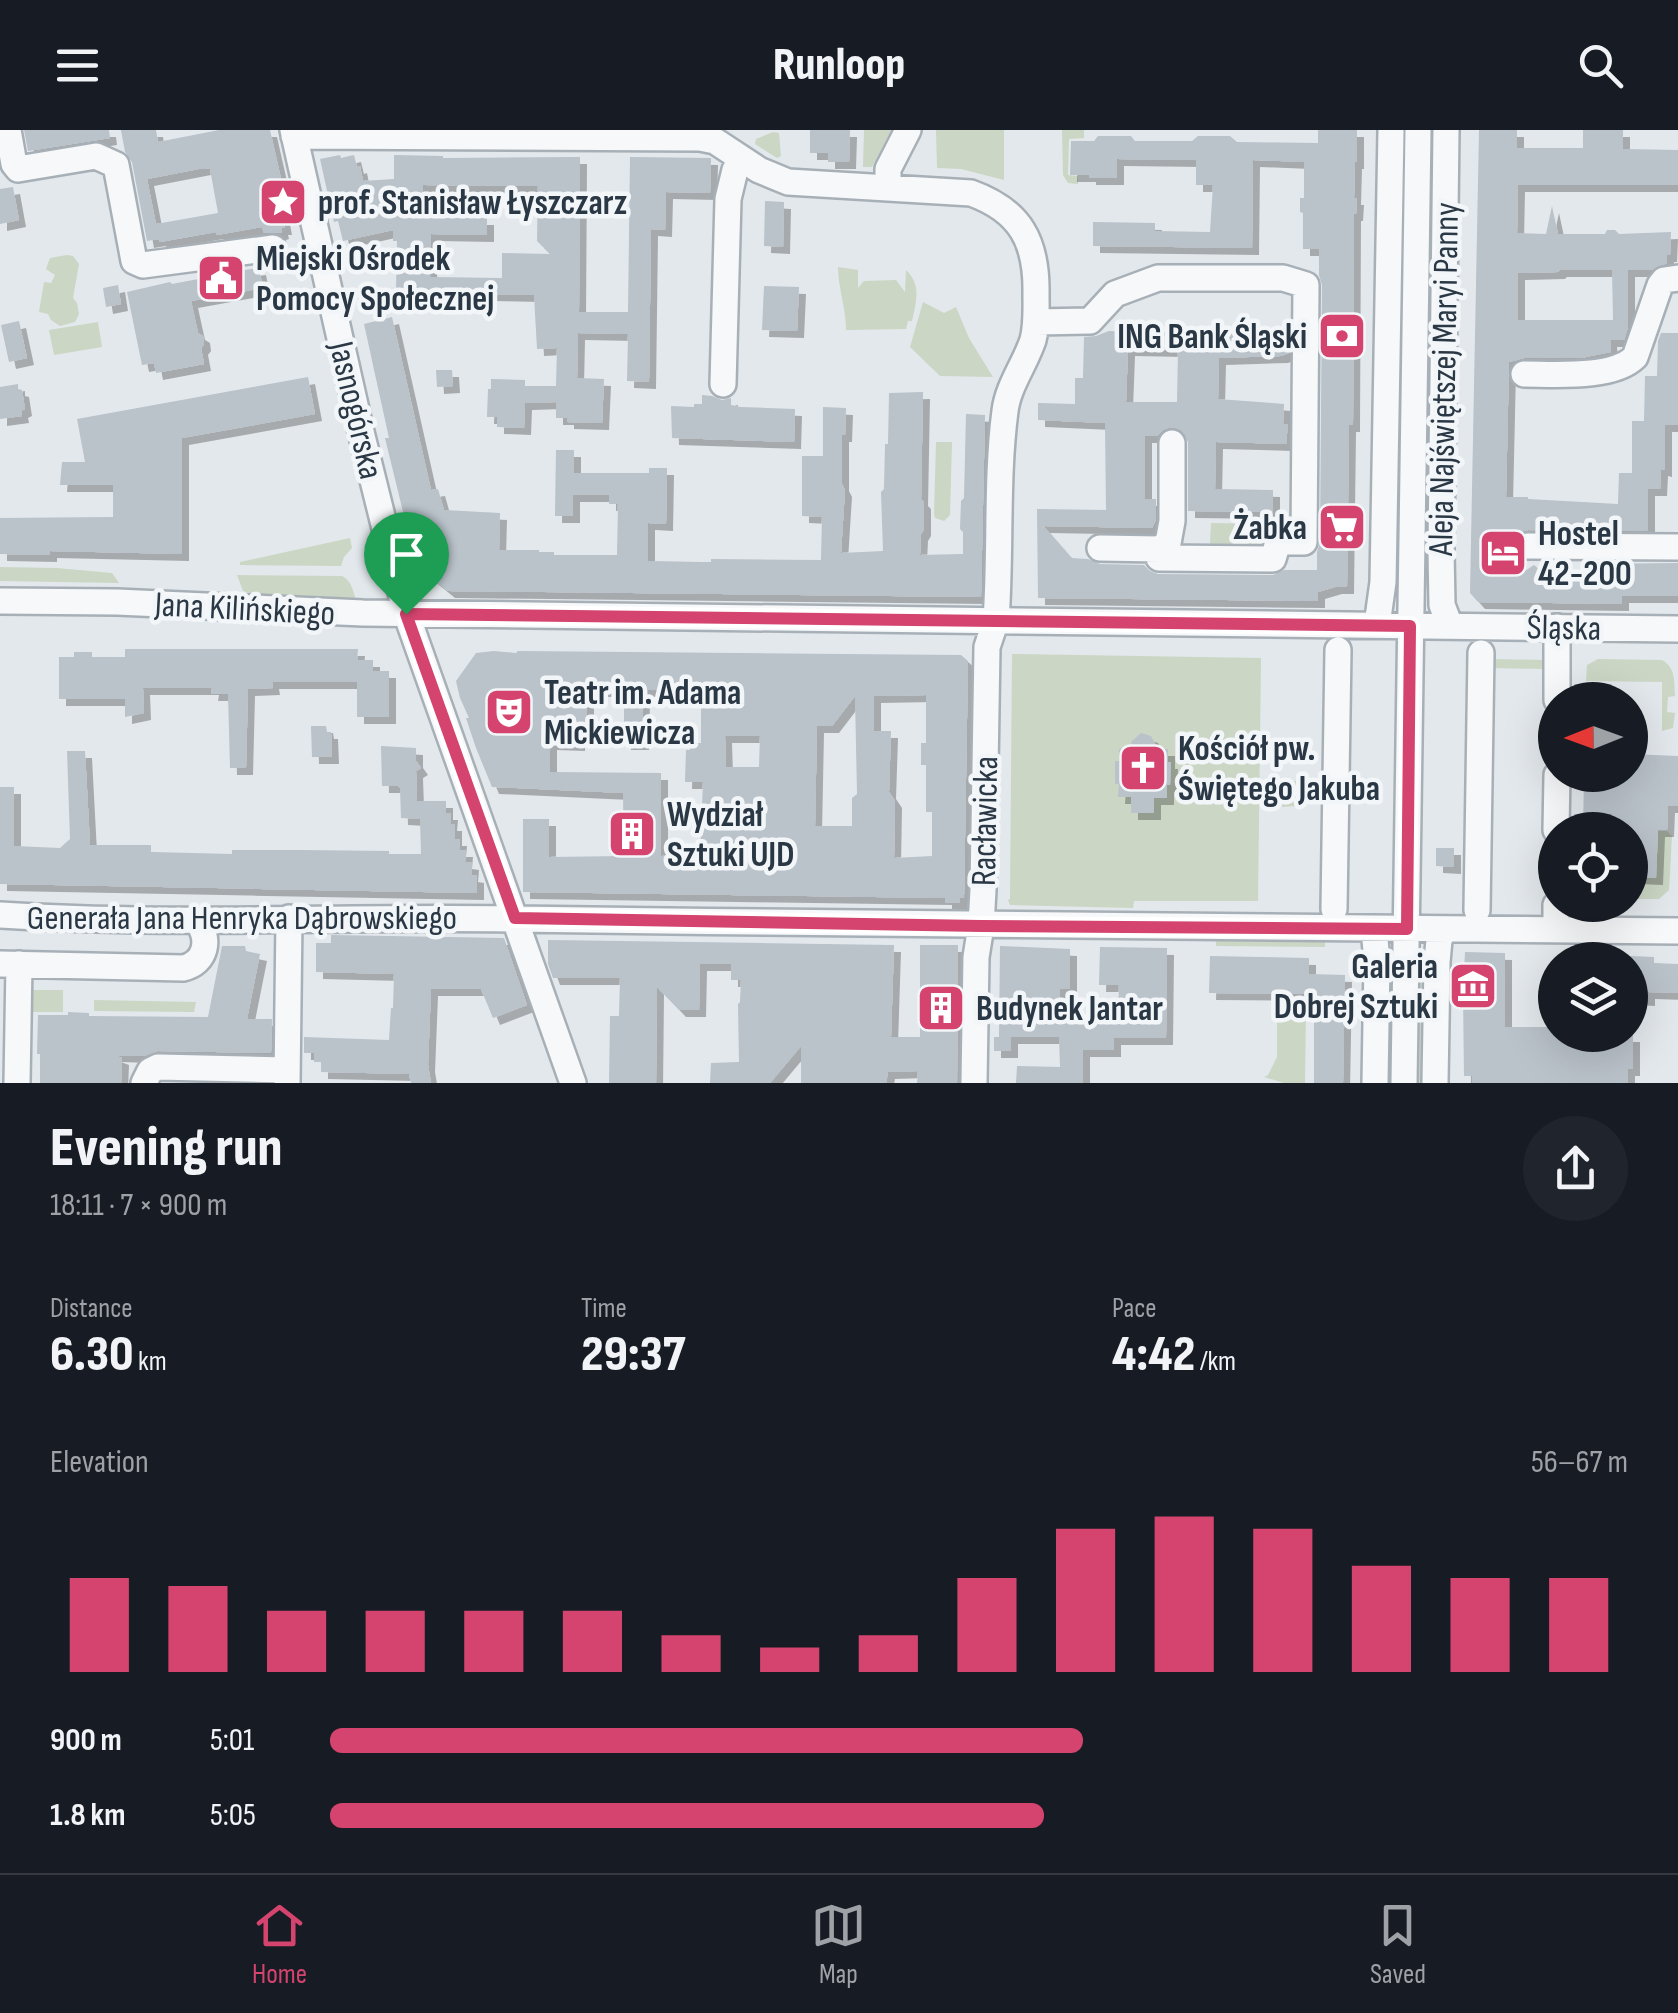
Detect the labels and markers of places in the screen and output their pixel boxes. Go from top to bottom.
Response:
place icon: prof. Stanisław Łyszczarz [257,176,309,228]
place label: prof. Stanisław Łyszczarz [318,182,627,225]
place label: Miejski Ośrodek Pomocy Społecznej [256,238,494,321]
public building icon: Miejski Ośrodek Pomocy Społecznej [195,252,247,304]
bank icon: ING Bank Śląski [1316,310,1368,362]
place label: ING Bank Śląski [1117,316,1307,359]
supermarket icon: Żabka [1316,501,1368,553]
place label: Żabka [1233,507,1307,550]
pin [364,512,449,615]
place label: Hostel 42-200 [1538,513,1632,596]
hotel icon: Hostel 42-200 [1477,527,1529,579]
place label: Teatr im. Adama Mickiewicza [544,672,741,755]
theatre icon: Teatr im. Adama Mickiewicza [483,686,535,738]
place label: Kościół pw. Świętego Jakuba [1178,728,1380,811]
church icon: Kościół pw. Świętego Jakuba [1117,742,1169,794]
place label: Wydział Sztuki UJD [667,794,794,877]
building icon: Wydział Sztuki UJD [606,808,658,860]
place label: Galeria Dobrej Sztuki [1274,946,1438,1029]
museum icon: Galeria Dobrej Sztuki [1447,960,1499,1012]
building icon: Budynek Jantar [915,982,967,1034]
place label: Budynek Jantar [976,988,1163,1031]

